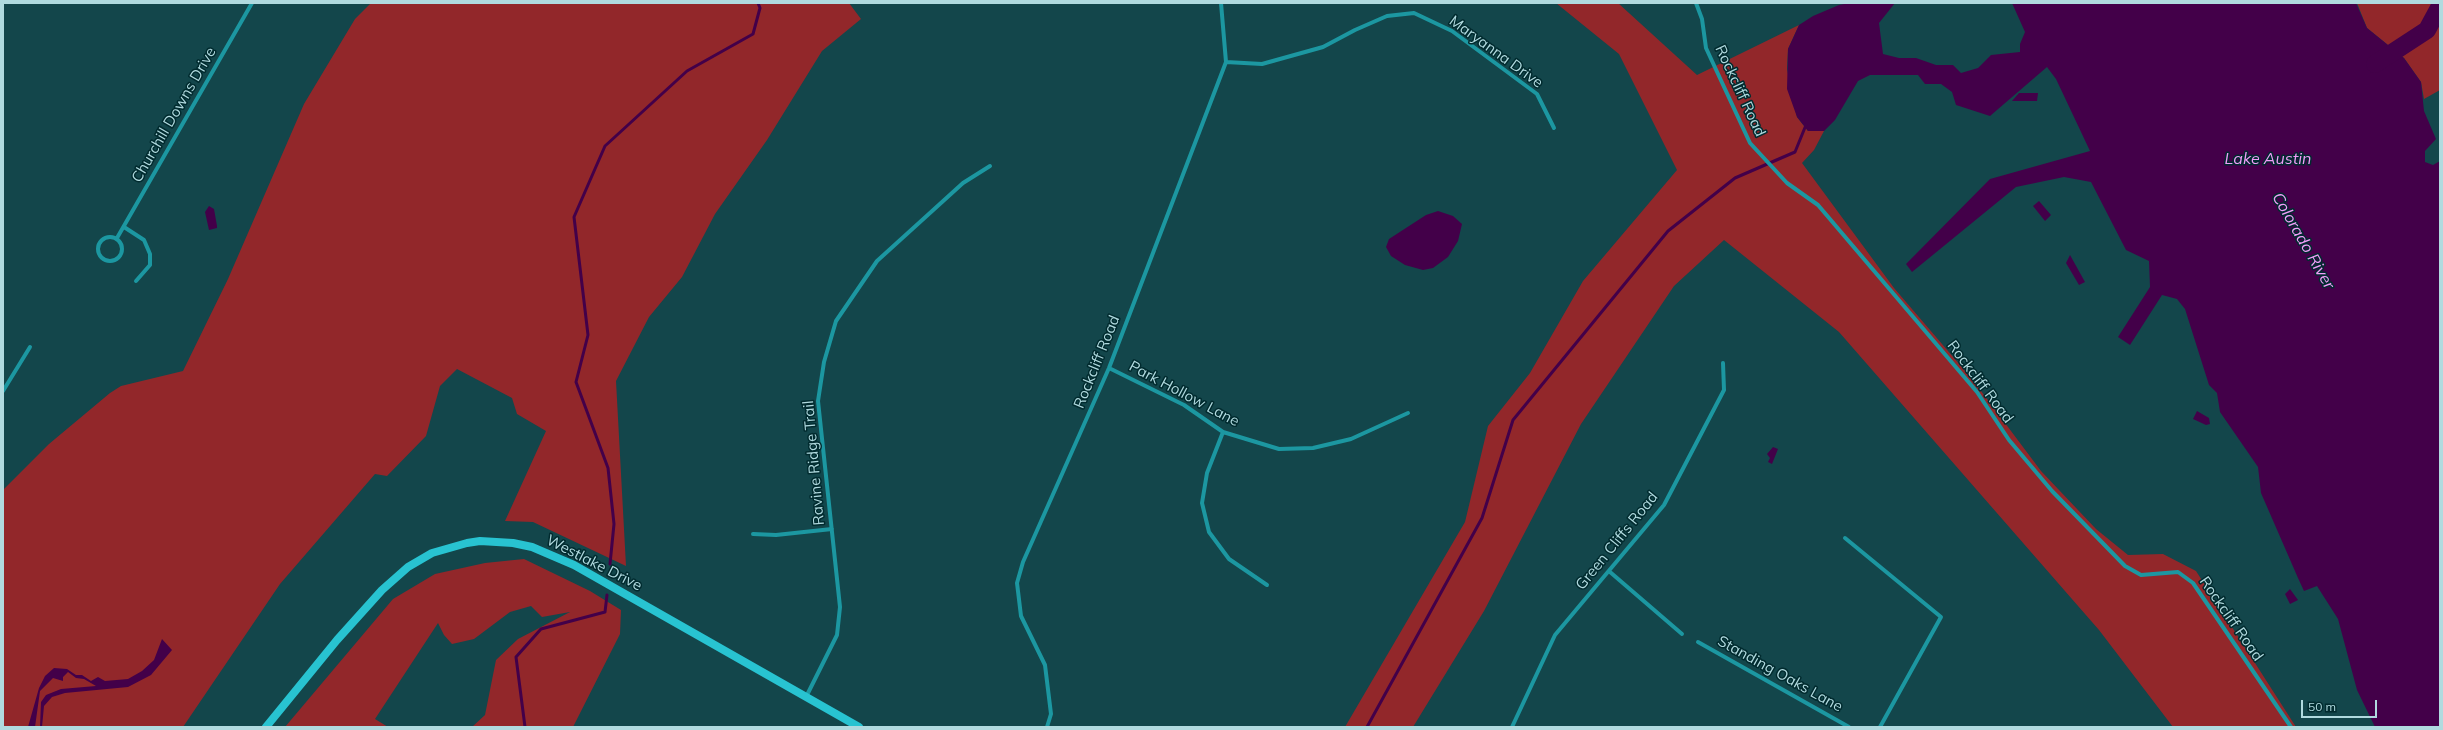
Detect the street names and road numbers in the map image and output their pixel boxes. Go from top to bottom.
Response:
street label: Maryanna Drive [1446,12,1546,92]
street label: Rockcliff Road [1711,42,1769,140]
street label: Churchill Downs Drive [128,44,220,186]
street label: Rockcliff Road [1070,313,1124,411]
street label: Rockcliff Road [1943,337,2017,427]
street label: Park Hollow Lane [1126,357,1242,431]
street label: Ravine Ridge Trail [800,400,828,526]
street label: Green Cliffs Road [1572,488,1662,594]
street label: Westlake Drive [543,531,645,595]
street label: Rockcliff Road [2195,573,2267,665]
street label: Standing Oaks Lane [1714,632,1846,716]

